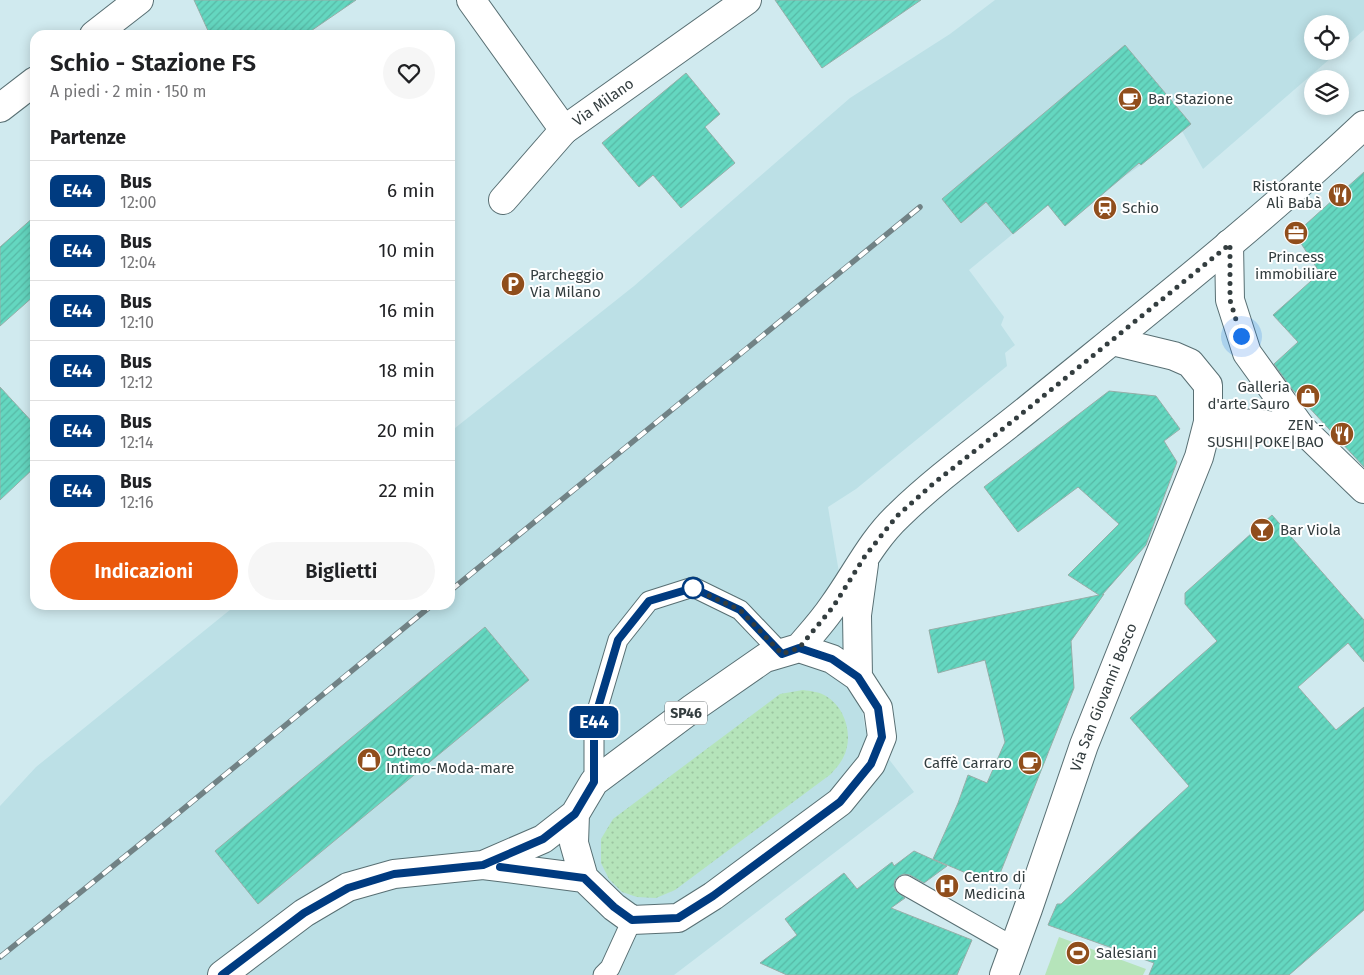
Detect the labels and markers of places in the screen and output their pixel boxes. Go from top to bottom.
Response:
cafe icon: Bar Stazione [1117,86,1143,112]
place label: Bar Stazione [1148,90,1233,108]
place label: Ristorante Alì Babà [1252,177,1322,212]
restaurant icon: Ristorante Alì Babà [1327,182,1353,208]
station icon: Schio [1092,195,1118,221]
place label: Schio [1122,199,1159,217]
office icon: Princess immobiliare [1283,220,1309,246]
place label: Princess immobiliare [1255,248,1337,283]
place label: Parcheggio Via Milano [530,266,604,301]
parking icon: Parcheggio Via Milano [500,271,526,297]
place label: Galleria d'arte Sauro [1208,378,1290,413]
shop icon: Galleria d'arte Sauro [1295,383,1321,409]
place label: ZEN - SUSHI|POKE|BAO [1207,416,1324,451]
restaurant icon: ZEN - SUSHI|POKE|BAO [1329,421,1355,447]
bar icon: Bar Viola [1249,517,1275,543]
place label: Bar Viola [1280,521,1341,539]
unlabelled marker [682,577,704,599]
place label: Orteco Intimo-Moda-mare [386,742,515,777]
shop icon: Orteco Intimo-Moda-mare [356,747,382,773]
cafe icon: Caffè Carraro [1017,750,1043,776]
place label: Caffè Carraro [924,754,1012,772]
place label: Centro di Medicina [964,868,1026,903]
hospital icon: Centro di Medicina [934,873,960,899]
sports icon: Salesiani [1065,940,1091,966]
place label: Salesiani [1096,944,1157,962]

